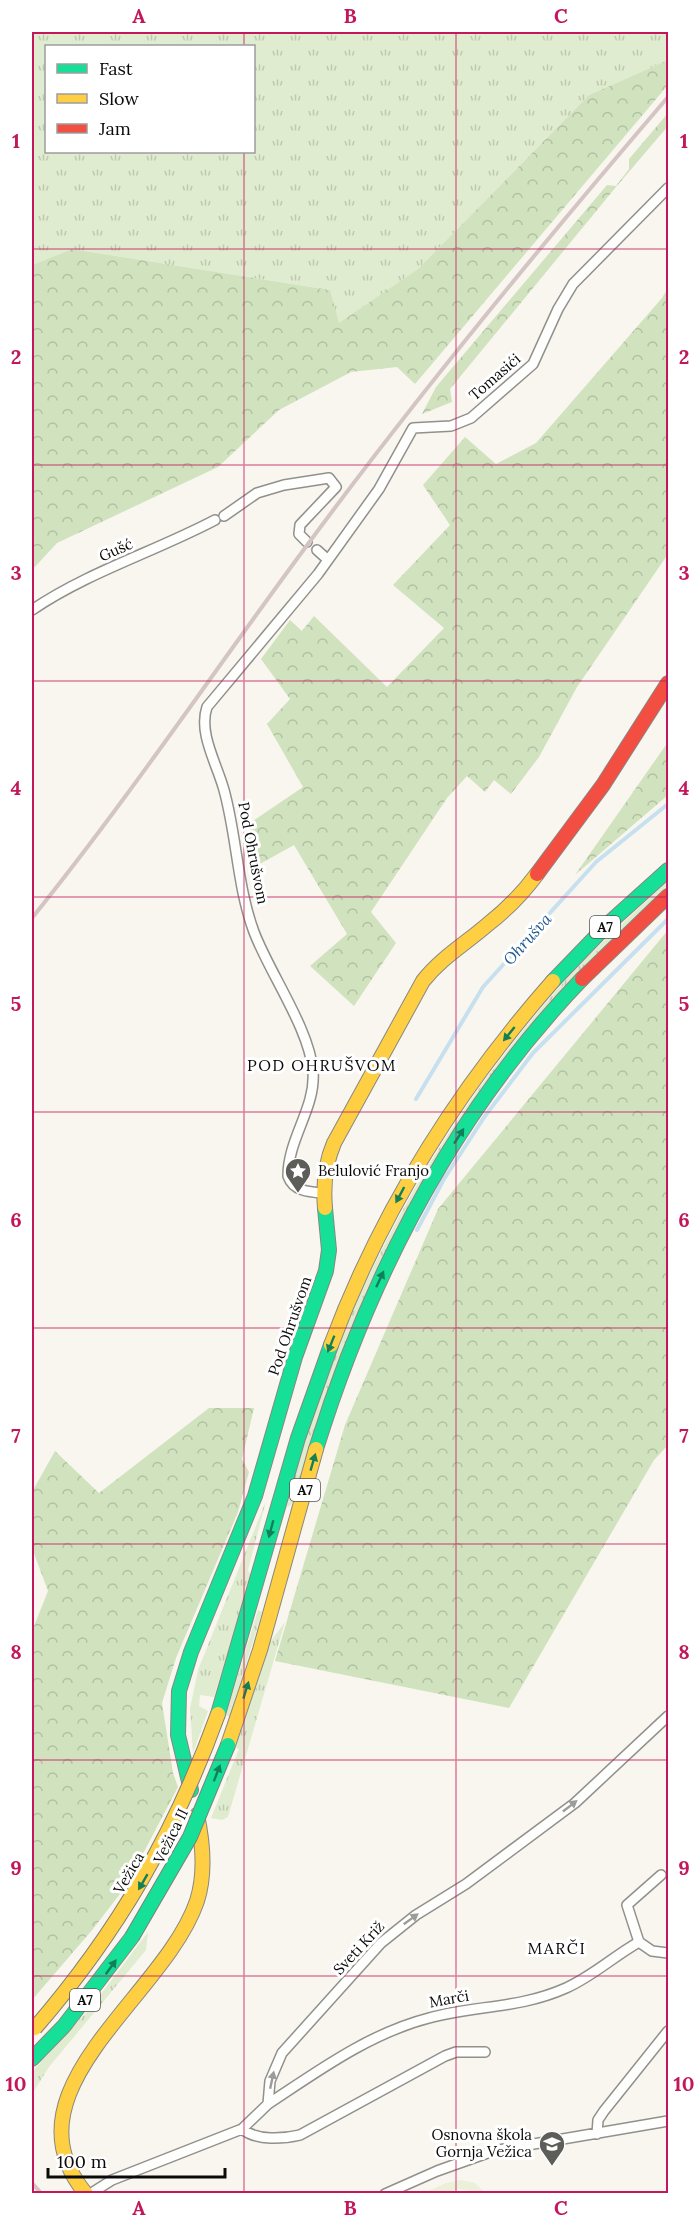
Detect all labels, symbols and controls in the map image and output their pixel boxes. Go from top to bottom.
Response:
text: A [132,3,146,28]
text: B [343,3,357,28]
text: C [554,3,568,28]
legend [45,45,255,153]
text: Fast [99,57,133,80]
text: Slow [99,87,139,110]
text: Jam [98,117,131,140]
text: 1 [12,128,20,153]
text: 1 [680,128,688,153]
text: 2 [11,344,21,369]
text: 2 [679,344,689,369]
street label: Tomasići [465,349,524,404]
street label: Gušć [96,534,136,565]
text: 3 [10,560,22,585]
text: 3 [678,560,690,585]
text: 4 [11,775,22,800]
text: 4 [679,775,690,800]
street label: Pod Ohrušvom [234,800,273,906]
water label: Ohrušva [499,909,555,969]
road number: A7 [590,916,620,938]
text: 5 [11,991,22,1016]
text: 5 [679,991,690,1016]
one-way arrow [503,1026,516,1042]
district label: POD OHRUŠVOM [247,1055,397,1075]
one-way arrow [453,1128,464,1144]
place icon: Belulović Franjo [283,1156,313,1194]
place label: Belulović Franjo [318,1161,429,1180]
one-way arrow [395,1187,405,1204]
text: 6 [10,1207,22,1232]
text: 6 [678,1207,690,1232]
one-way arrow [375,1271,384,1288]
street label: Pod Ohrušvom [264,1274,315,1378]
one-way arrow [326,1335,336,1353]
text: 7 [11,1423,21,1448]
text: 7 [679,1423,689,1448]
one-way arrow [309,1453,318,1471]
road number: A7 [290,1479,320,1501]
one-way arrow [266,1520,275,1538]
text: 8 [10,1639,22,1664]
text: 8 [678,1639,690,1664]
one-way arrow [242,1681,251,1699]
one-way arrow [213,1764,222,1782]
one-way arrow [563,1801,578,1813]
street label: Vežica II [149,1805,192,1867]
street label: Vežica [109,1848,148,1898]
text: 9 [10,1855,22,1880]
text: 9 [678,1855,690,1880]
one-way arrow [138,1874,148,1891]
one-way arrow [404,1913,419,1925]
street label: Sveti Križ [329,1917,388,1978]
district label: MARČI [528,1938,586,1958]
one-way arrow [104,1960,116,1975]
street label: Marči [428,1986,470,2011]
road number: A7 [70,1989,100,2011]
text: 10 [6,2071,26,2096]
one-way arrow [267,2071,277,2089]
text: 10 [674,2071,694,2096]
place label: Osnovna škola Gornja Vežica [431,2125,532,2161]
school or university icon: Osnovna škola Gornja Vežica [537,2129,567,2167]
scale bar [48,2141,225,2179]
text: 100 m [57,2150,107,2173]
text: A [132,2195,146,2220]
text: B [343,2195,357,2220]
text: C [554,2195,568,2220]

